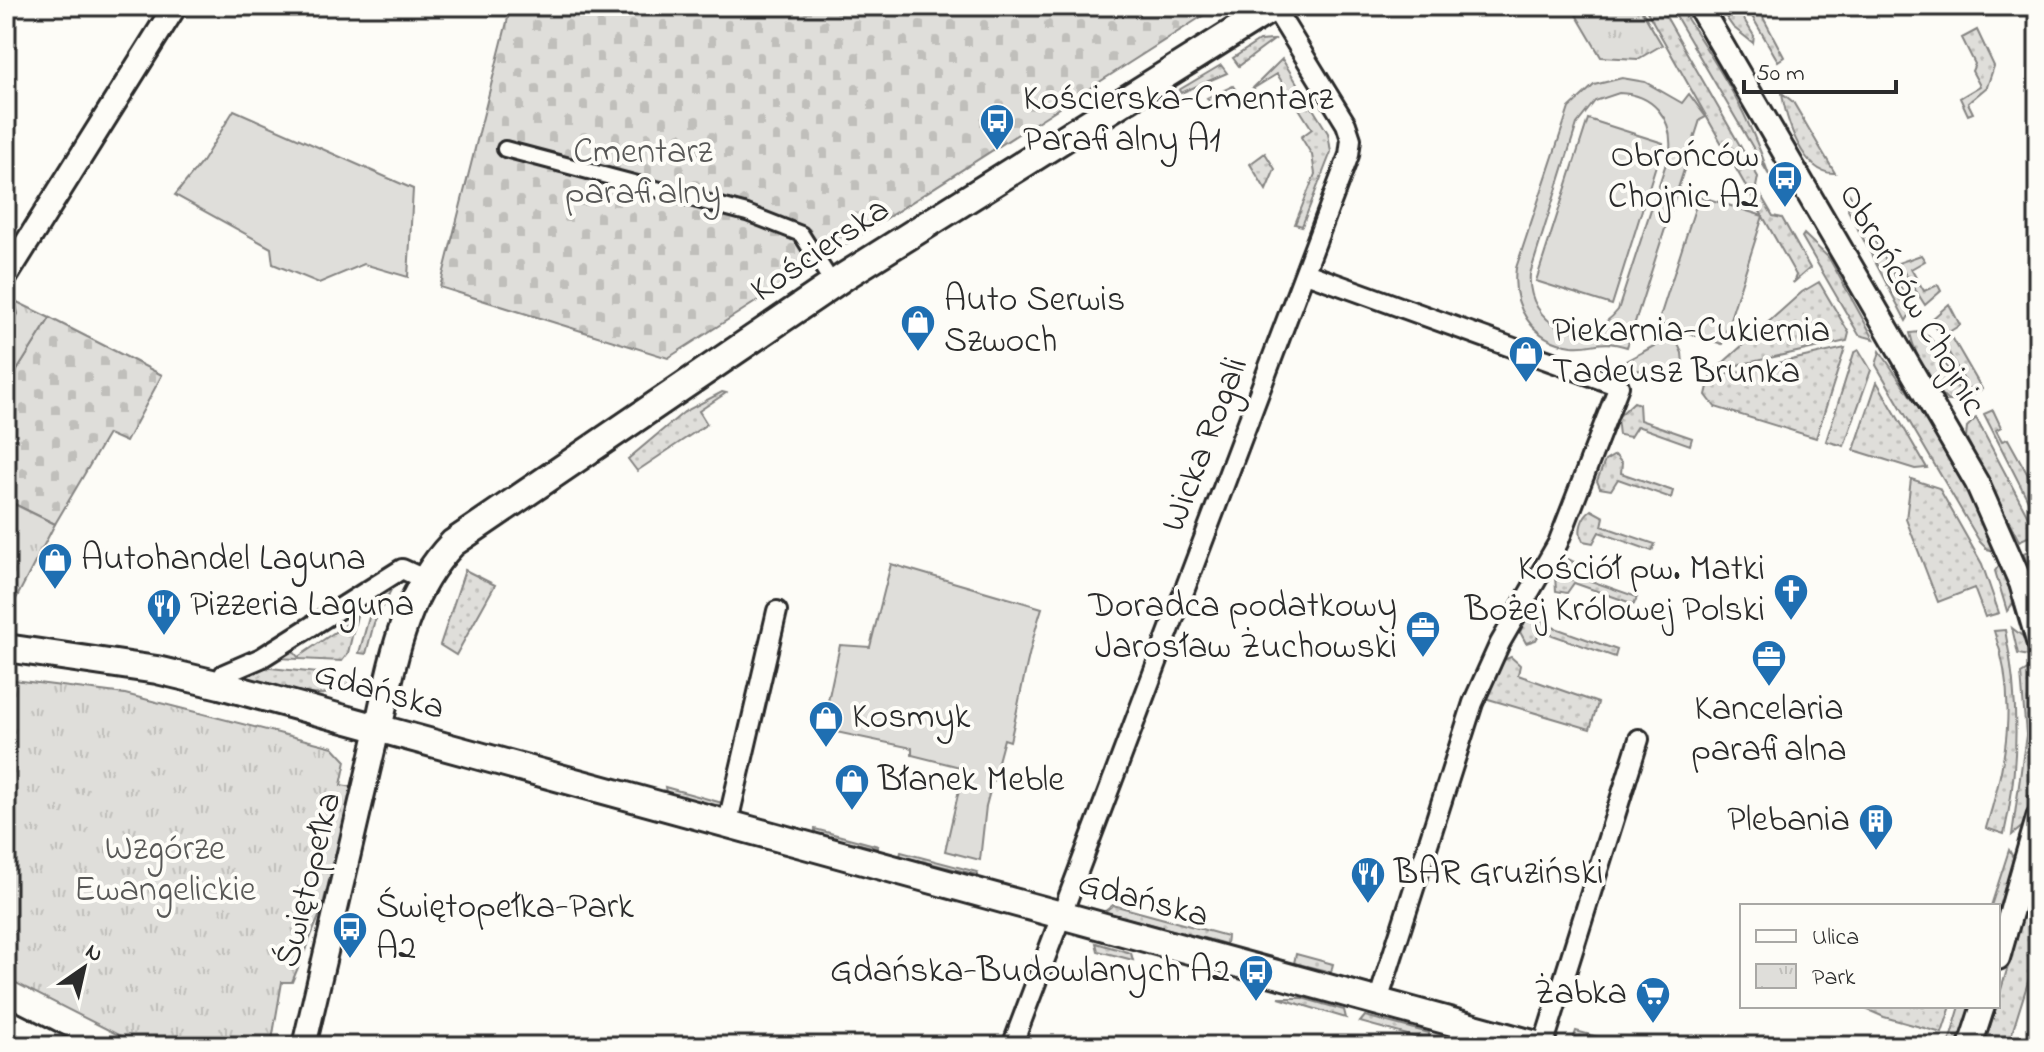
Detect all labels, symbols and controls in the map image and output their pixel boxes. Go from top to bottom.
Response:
scale bar [1744,44,1896,94]
text: 50 m [1756,57,1805,92]
place label: Kościerska-Cmentarz Parafialny A1 [1023,74,1335,168]
bus stop icon: Kościerska-Cmentarz Parafialny A1 [978,102,1016,152]
park label: Cmentarz parafialny [565,127,721,221]
place label: Obrońców Chojnic A2 [1608,131,1759,225]
bus stop icon: Obrońców Chojnic A2 [1766,159,1804,209]
street label: Obrońców Chojnic [1823,174,1999,426]
street label: Kościerska [741,185,901,317]
place label: Auto Serwis Szwoch [944,275,1125,369]
shop icon: Auto Serwis Szwoch [899,303,937,353]
place label: Piekarnia-Cukiernia Tadeusz Brunka [1552,306,1830,400]
shop icon: Piekarnia-Cukiernia Tadeusz Brunka [1507,334,1545,384]
street label: Wicka Rogali [1148,350,1264,540]
place label: Autohandel Laguna [81,534,366,587]
shop icon: Autohandel Laguna [36,541,74,591]
place label: Kościół pw. Matki Bożej Królowej Polski [1464,544,1765,638]
church icon: Kościół pw. Matki Bożej Królowej Polski [1772,572,1810,622]
place label: Pizzeria Laguna [190,580,414,633]
place label: Doradca podatkowy Jarosław Żuchowski [1087,581,1397,675]
restaurant icon: Pizzeria Laguna [145,587,183,637]
office icon: Doradca podatkowy Jarosław Żuchowski [1404,609,1442,659]
office icon: Kancelaria parafialna [1750,638,1788,688]
street label: Gdańska [308,648,450,736]
place label: Kancelaria parafialna [1691,684,1847,778]
place label: Kosmyk [852,692,970,745]
shop icon: Kosmyk [807,699,845,749]
place label: Błanek Meble [877,755,1065,808]
shop icon: Błanek Meble [833,762,871,812]
street label: Świętopełka [263,787,357,973]
place label: Plebania [1727,795,1850,848]
building icon: Plebania [1857,802,1895,852]
park label: Wzgórze Ewangelickie [74,824,257,918]
place label: BAR Gruziński [1393,848,1603,901]
restaurant icon: BAR Gruziński [1349,855,1387,905]
street label: Gdańska [1072,858,1214,944]
place label: Świętopełka-Park A2 [376,882,634,976]
legend [1740,904,2000,1008]
bus stop icon: Świętopełka-Park A2 [331,910,369,960]
text: Ulica [1812,921,1859,956]
north arrow [44,928,124,1008]
text: N [78,936,109,971]
place label: Gdańska-Budowlanych A2 [830,946,1230,999]
bus stop icon: Gdańska-Budowlanych A2 [1237,953,1275,1003]
text: Park [1812,961,1856,996]
place label: Żabka [1534,968,1627,1021]
supermarket icon: Żabka [1634,975,1672,1025]

